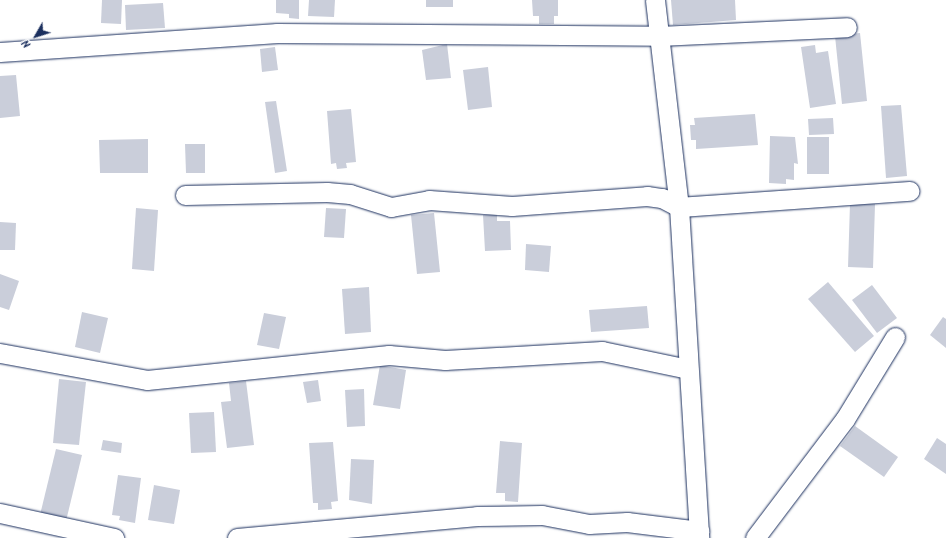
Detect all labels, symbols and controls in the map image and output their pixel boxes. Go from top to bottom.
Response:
north arrow [16,16,56,56]
text: N [17,35,36,52]

